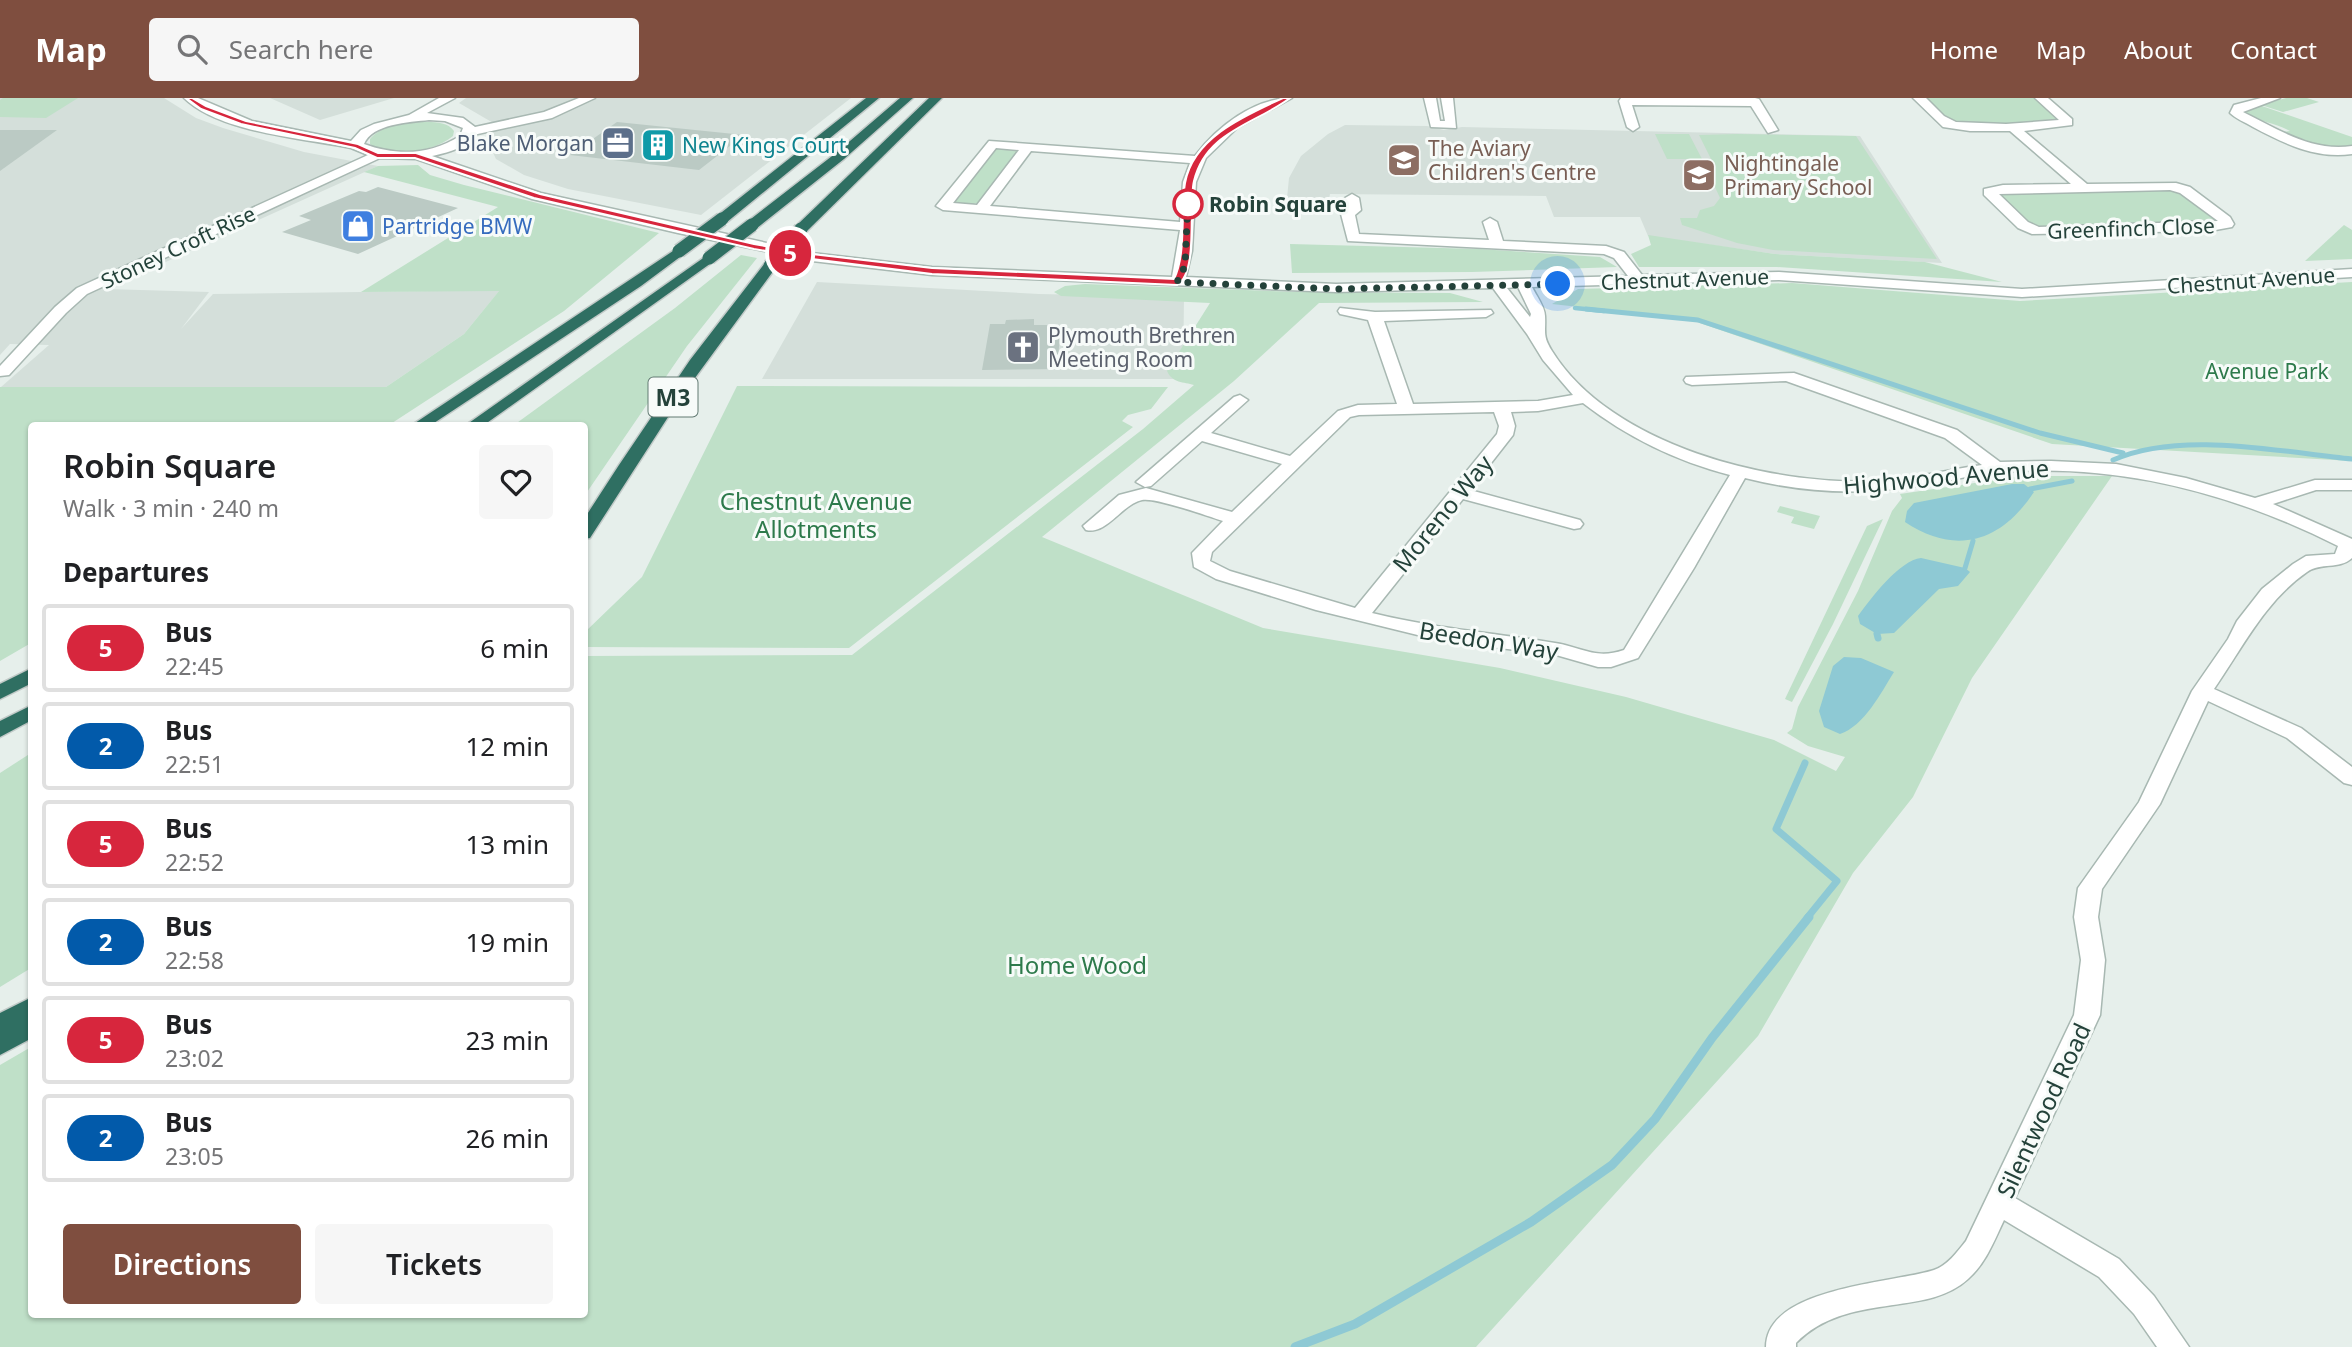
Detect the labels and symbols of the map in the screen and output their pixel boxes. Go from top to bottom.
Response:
office icon: Blake Morgan [599,124,637,162]
building icon: New Kings Court [639,126,677,164]
place label: Blake Morgan [457,129,594,157]
place label: New Kings Court [682,131,847,159]
place label: The Aviary Children's Centre [1428,134,1596,186]
school or university icon: The Aviary Children's Centre [1385,141,1423,179]
place label: Nightingale Primary School [1724,149,1872,201]
school or university icon: Nightingale Primary School [1680,156,1718,194]
marker: Robin Square [1173,189,1203,219]
place label: Robin Square [1209,190,1347,218]
street label: Stoney Croft Rise [96,199,260,295]
shop icon: Partridge BMW [339,207,377,245]
street label: Greenfinch Close [2047,211,2215,245]
place label: Partridge BMW [382,212,533,240]
line badge: 5 [767,230,813,276]
street label: Chestnut Avenue [2166,260,2336,300]
street label: Chestnut Avenue [1600,262,1770,296]
your location [1540,266,1575,301]
place label: Plymouth Brethren Meeting Room [1048,321,1236,373]
church icon: Plymouth Brethren Meeting Room [1004,328,1042,366]
park label: Avenue Park [2205,357,2330,385]
road number: M3 [648,378,698,416]
street label: Moreno Way [1384,447,1500,579]
street label: Highwood Avenue [1842,451,2050,501]
park label: Chestnut Avenue Allotments [720,484,912,545]
street label: Beedon Way [1417,613,1562,667]
park label: Home Wood [1007,948,1147,981]
street label: Silentwood Road [1988,1017,2098,1203]

